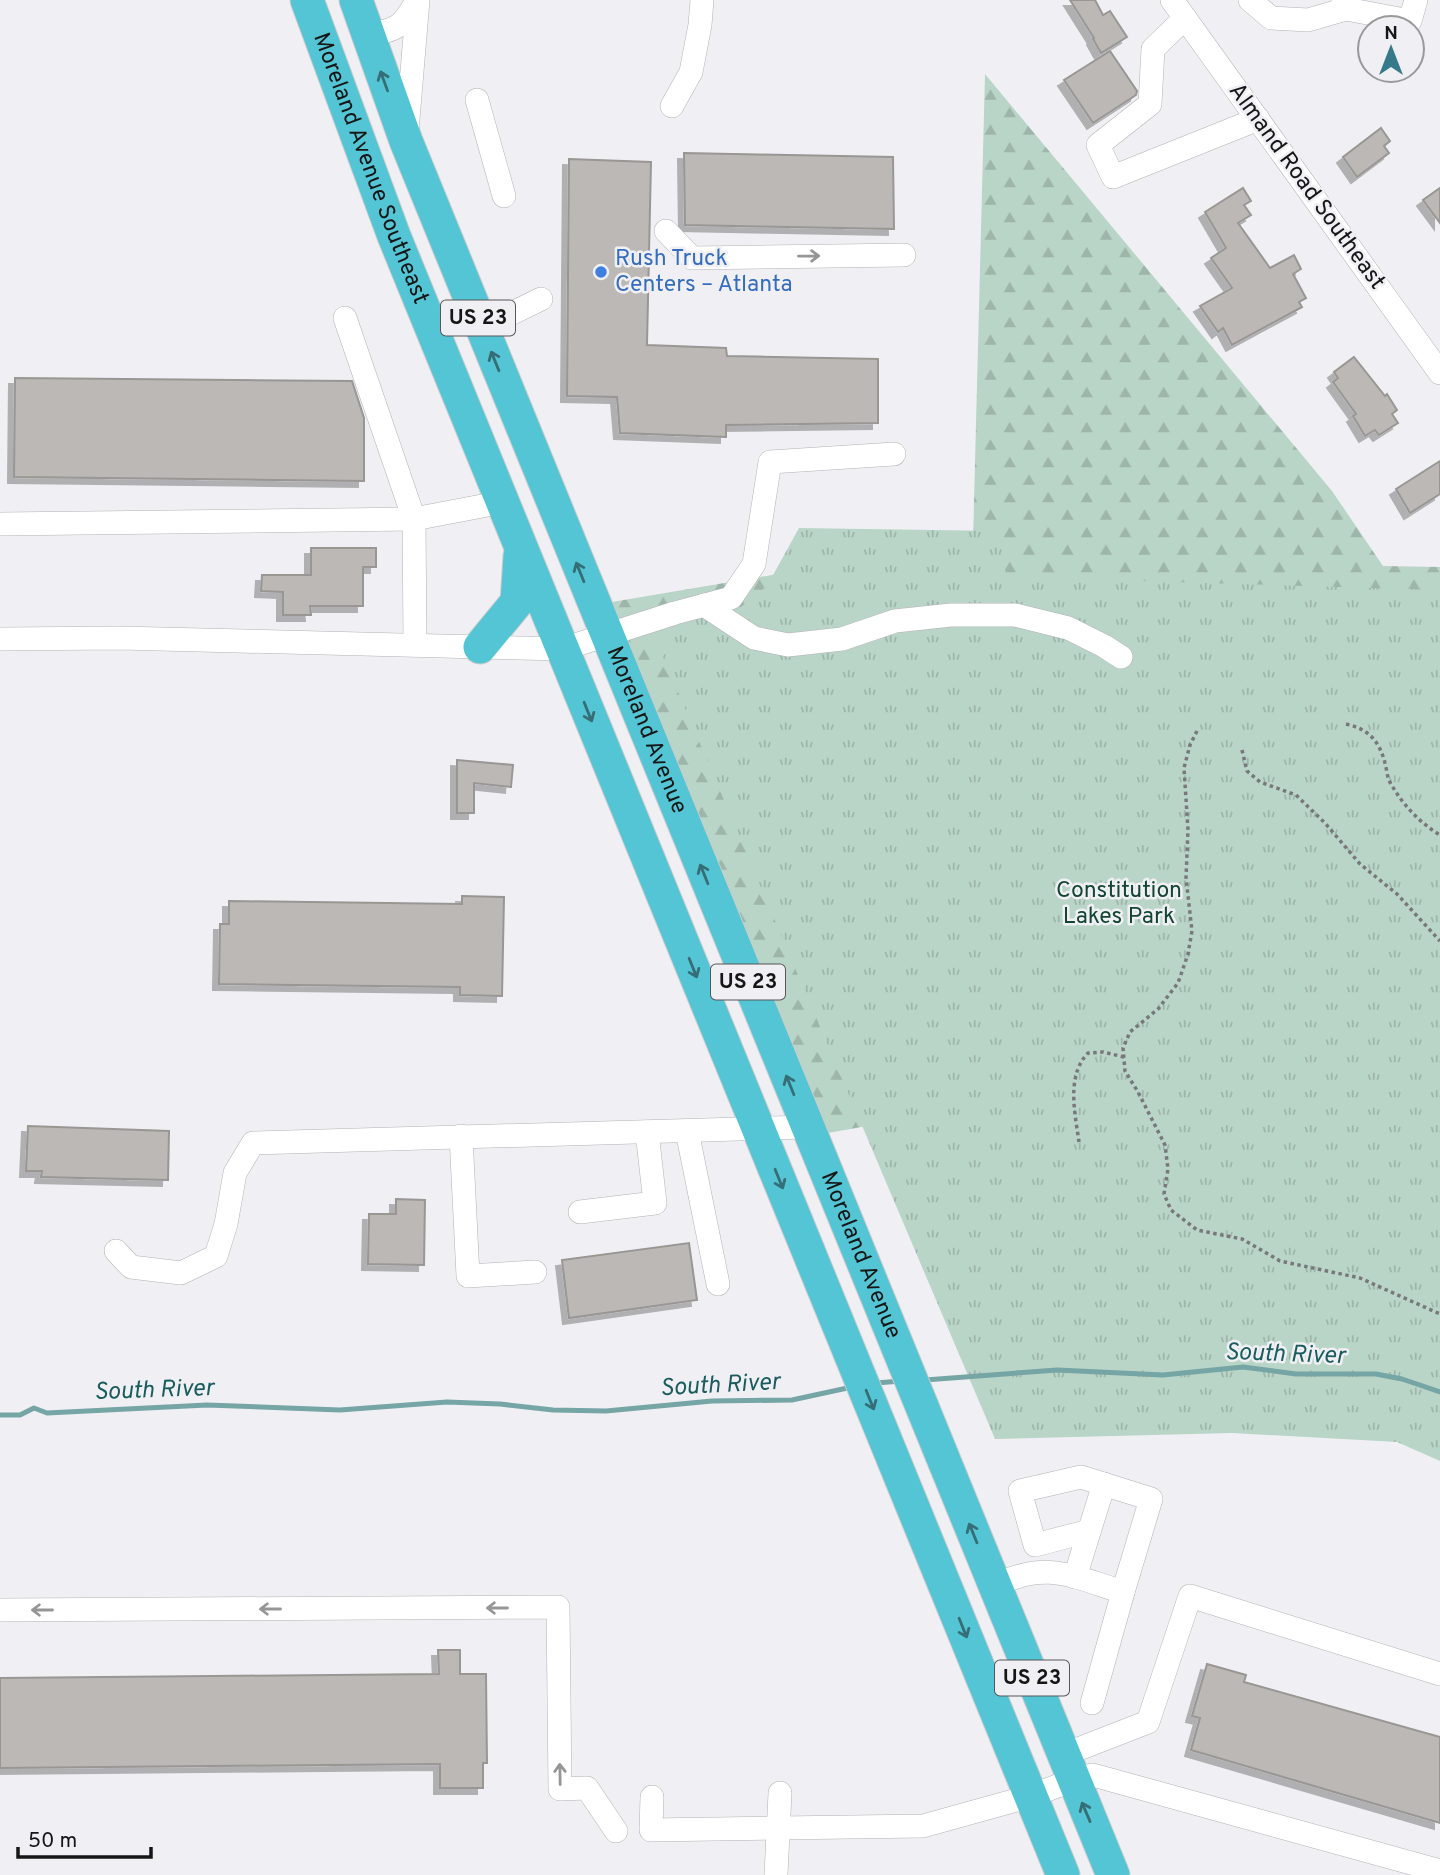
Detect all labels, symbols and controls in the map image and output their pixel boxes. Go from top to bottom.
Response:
north arrow [1356,14,1426,84]
text: N [1384,22,1398,46]
street label: Moreland Avenue Southeast [306,29,435,309]
one-way arrow [377,71,390,92]
street label: Almand Road Southeast [1221,78,1391,296]
place label: Rush Truck Centers – Atlanta [615,245,793,300]
one-way arrow [798,249,821,263]
marker: Rush Truck Centers – Atlanta [593,264,609,280]
road number: US 23 [441,300,515,336]
one-way arrow [488,350,501,372]
one-way arrow [573,561,586,583]
street label: Moreland Avenue [599,642,693,818]
one-way arrow [583,700,596,722]
one-way arrow [697,864,710,886]
park label: Constitution Lakes Park [1056,877,1182,932]
one-way arrow [687,957,700,978]
road number: US 23 [711,964,785,1000]
one-way arrow [783,1075,796,1096]
one-way arrow [773,1167,786,1189]
street label: Moreland Avenue [813,1167,907,1343]
water label: South River [1224,1338,1347,1372]
water label: South River [659,1368,783,1404]
water label: South River [93,1374,216,1408]
one-way arrow [864,1388,877,1410]
one-way arrow [965,1523,978,1545]
one-way arrow [486,1601,509,1615]
one-way arrow [259,1602,282,1616]
one-way arrow [31,1603,54,1617]
one-way arrow [958,1617,971,1638]
road number: US 23 [995,1660,1069,1696]
one-way arrow [553,1763,567,1786]
one-way arrow [1079,1802,1092,1823]
scale bar [18,1815,150,1859]
text: 50 m [28,1828,77,1855]

